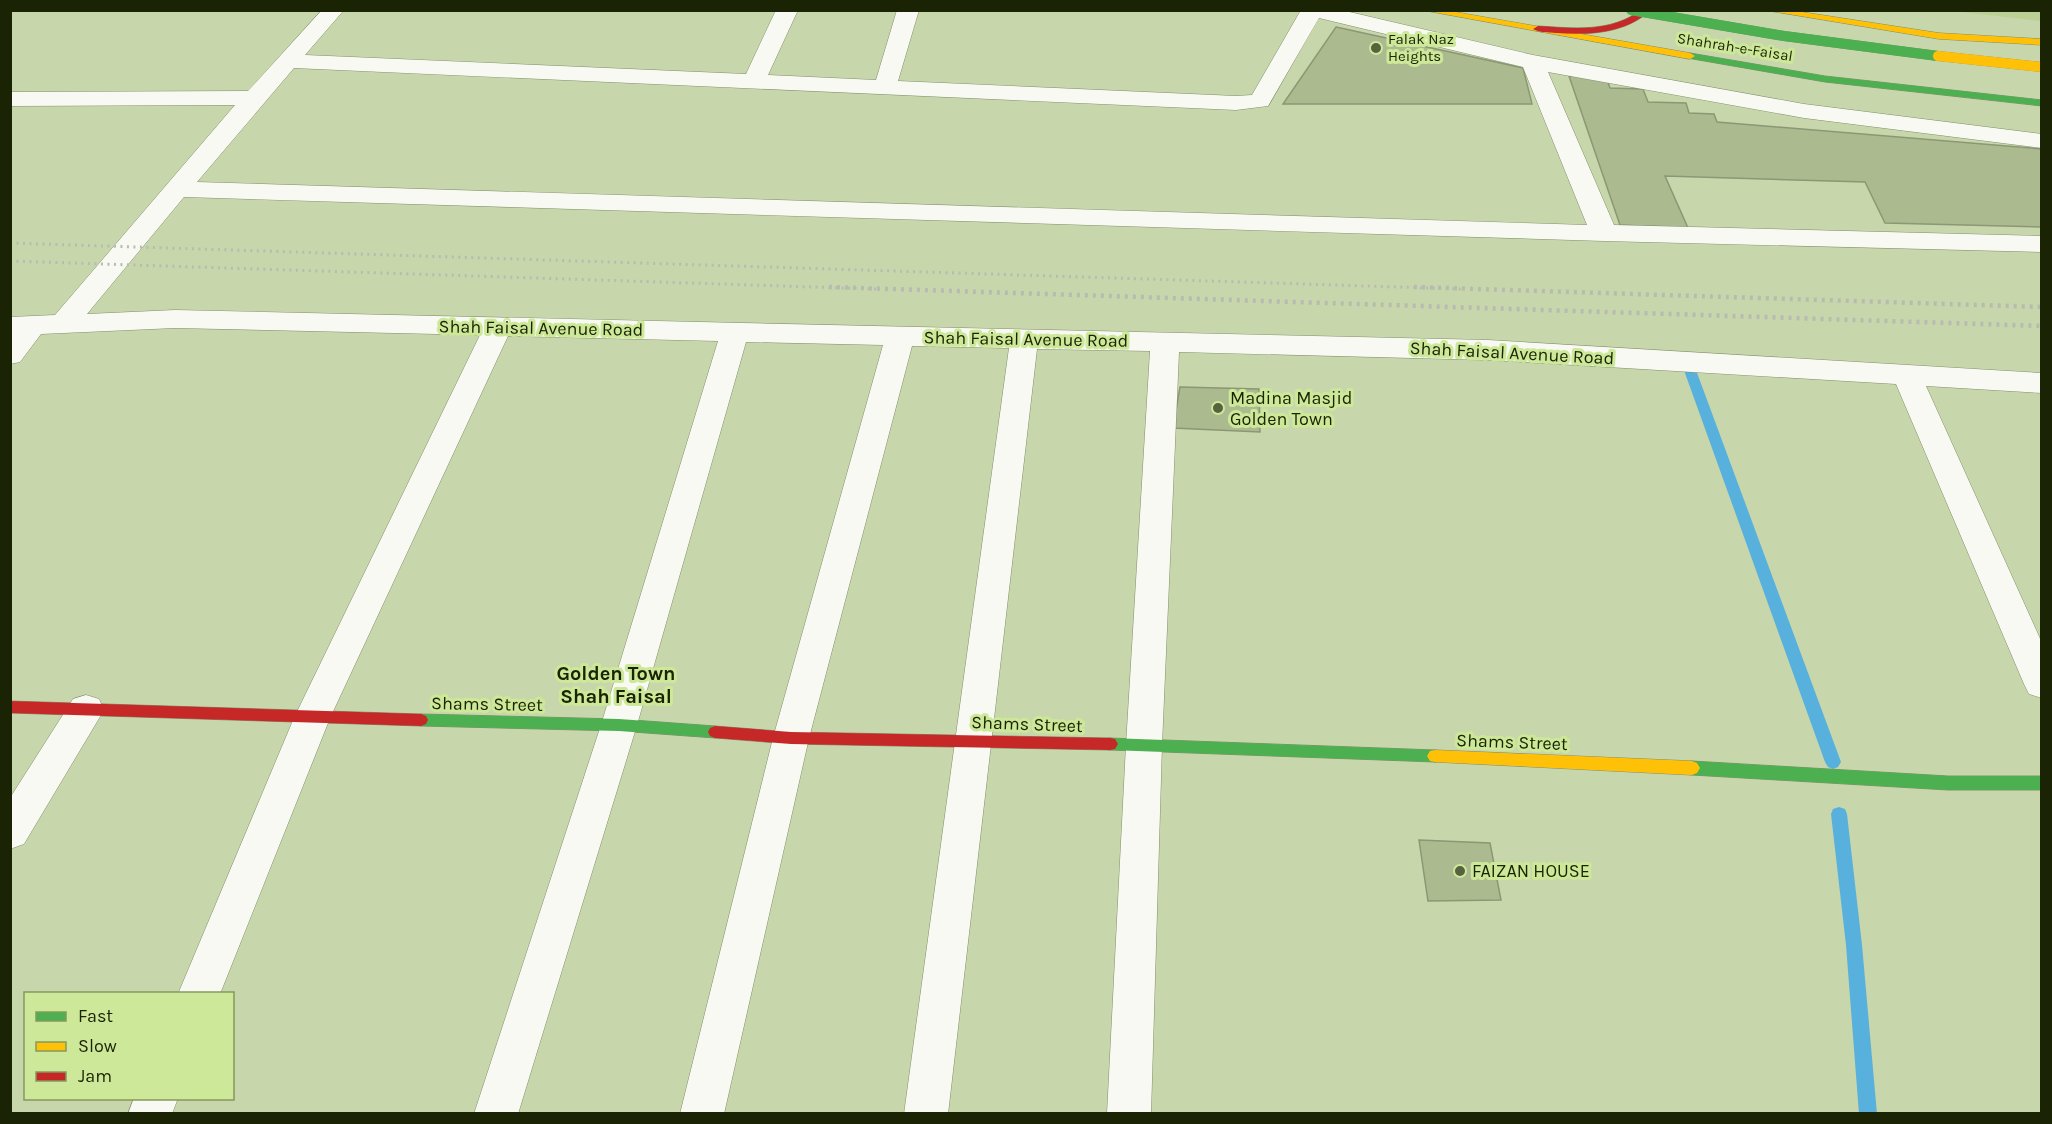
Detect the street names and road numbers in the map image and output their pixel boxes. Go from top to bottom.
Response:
street label: Shahrah-e-Faisal [1676,29,1794,65]
street label: Shah Faisal Avenue Road [438,315,644,341]
street label: Shah Faisal Avenue Road [923,326,1129,352]
street label: Shah Faisal Avenue Road [1409,337,1615,369]
street label: Shams Street [431,692,543,716]
street label: Shams Street [971,711,1083,737]
street label: Shams Street [1456,729,1568,755]

